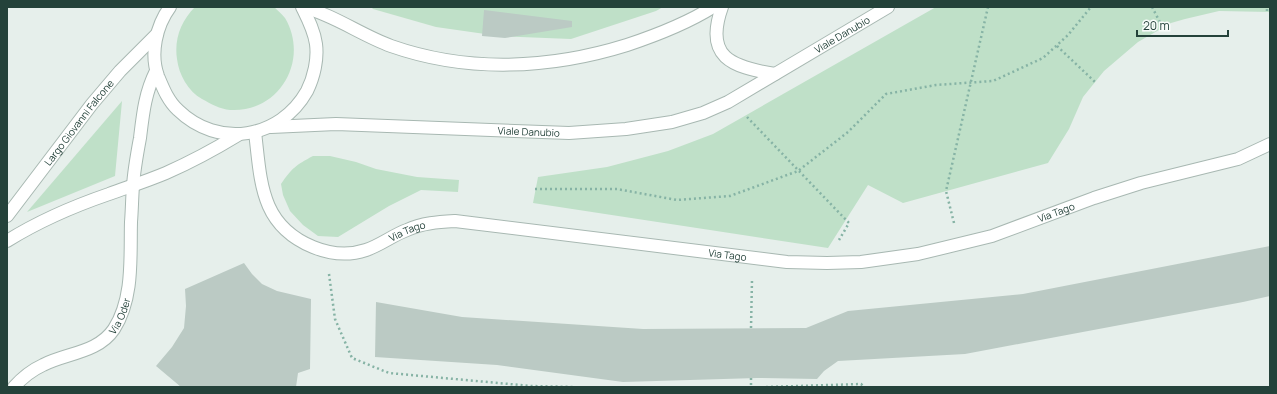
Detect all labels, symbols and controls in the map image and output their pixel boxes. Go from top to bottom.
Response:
street label: Viale Danubio [812,12,872,56]
scale bar [1137,12,1228,38]
text: 20 m [1143,17,1170,34]
street label: Largo Giovanni Falcone [41,76,117,168]
street label: Viale Danubio [497,123,560,140]
street label: Via Tago [1036,199,1077,225]
street label: Via Tago [386,217,427,245]
street label: Via Tago [708,245,748,264]
street label: Via Oder [105,296,133,337]

